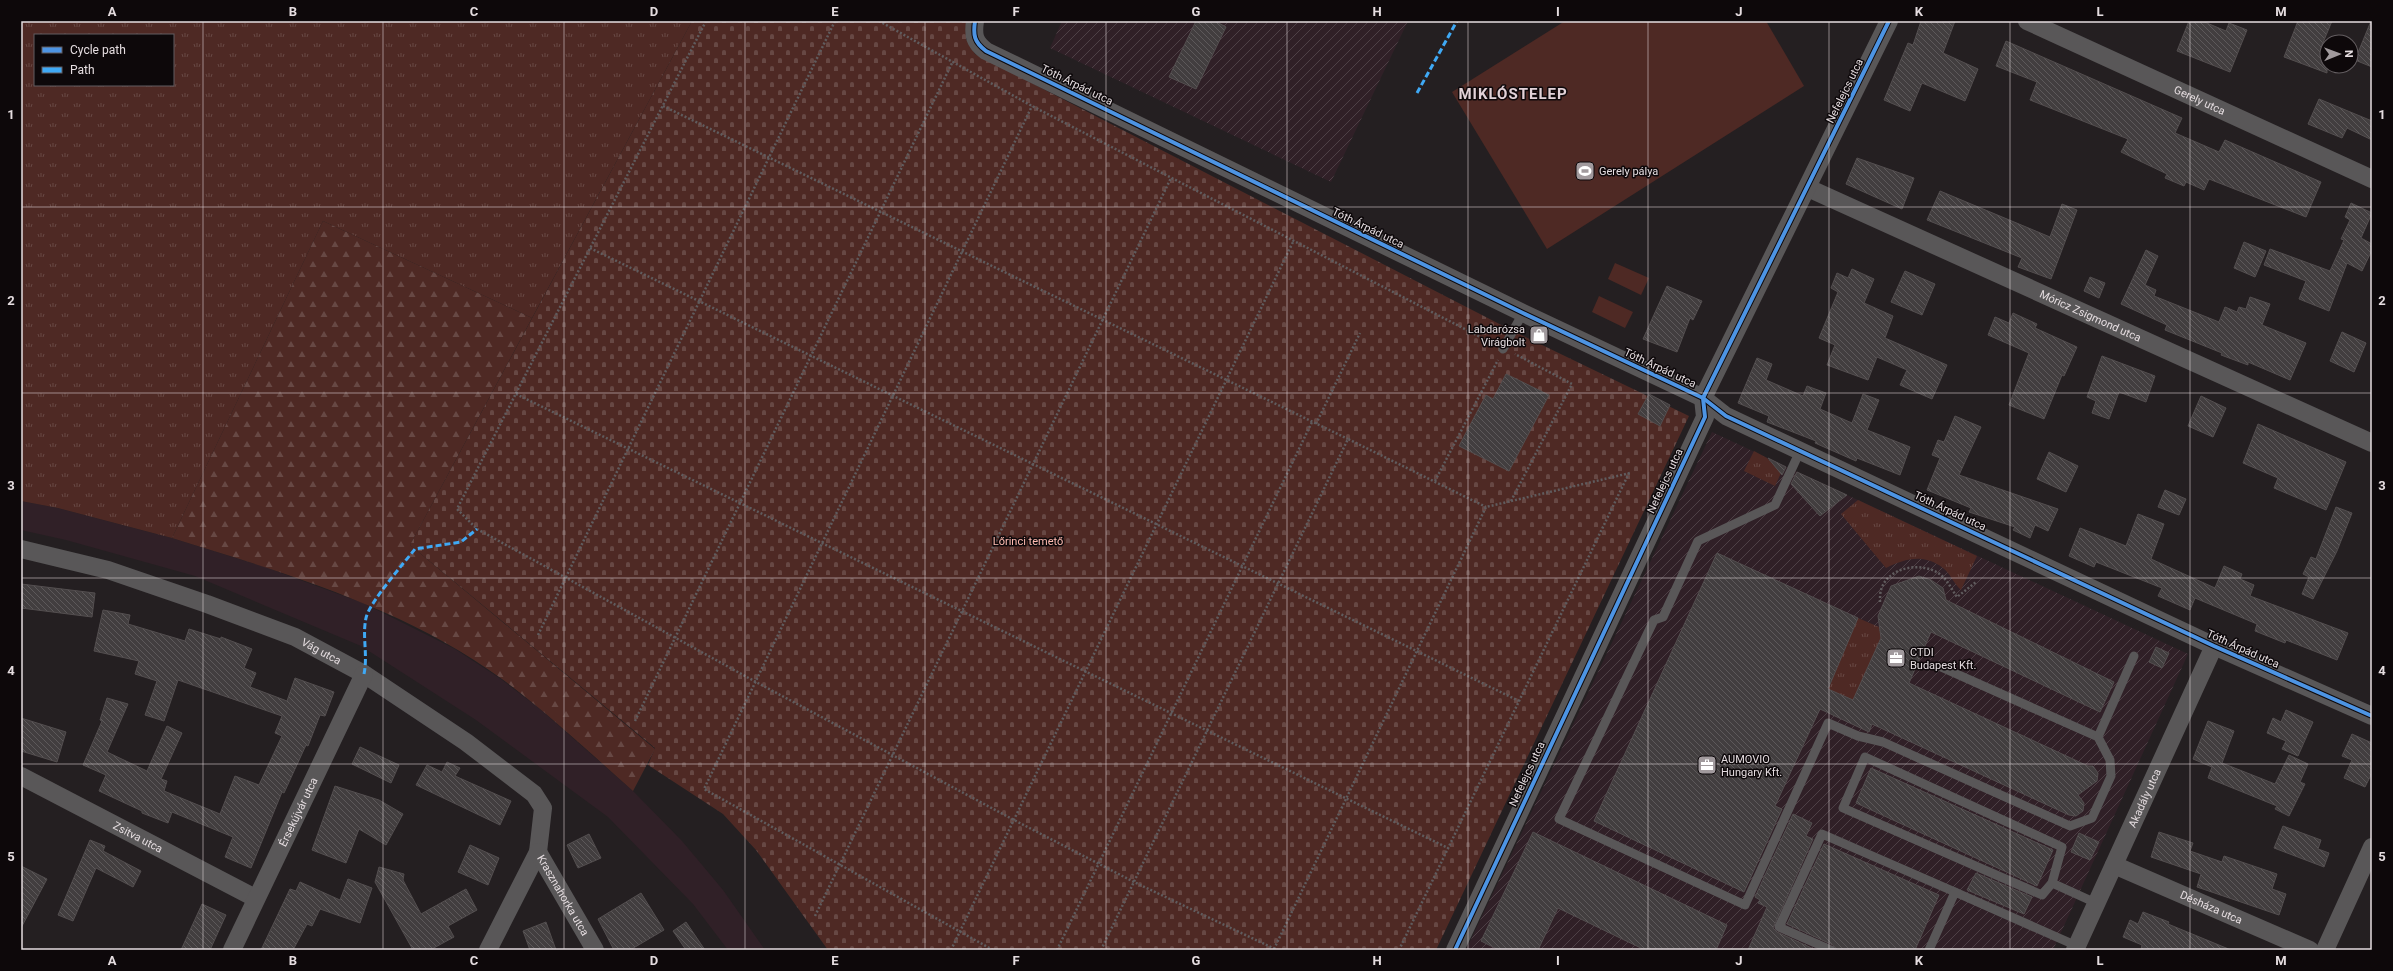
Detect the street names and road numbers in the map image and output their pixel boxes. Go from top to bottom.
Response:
street label: Nefelejcs utca [1824,57,1866,125]
street label: Tóth Árpád utca [1039,62,1115,108]
street label: Gerely utca [2172,83,2227,117]
street label: Tóth Árpád utca [1330,205,1406,251]
street label: Móricz Zsigmond utca [2038,287,2143,344]
street label: Tóth Árpád utca [1622,346,1698,390]
street label: Nefelejcs utca [1644,447,1686,515]
street label: Tóth Árpád utca [1912,489,1988,533]
street label: Tóth Árpád utca [2205,627,2281,671]
street label: Vág utca [299,635,343,667]
street label: Nefelejcs utca [1506,740,1548,808]
street label: Akadály utca [2125,767,2163,829]
street label: Érsekújvár utca [276,775,320,849]
street label: Zsitva utca [111,819,165,855]
street label: Krasznahorka utca [535,852,592,938]
street label: Désháza utca [2178,888,2244,926]

